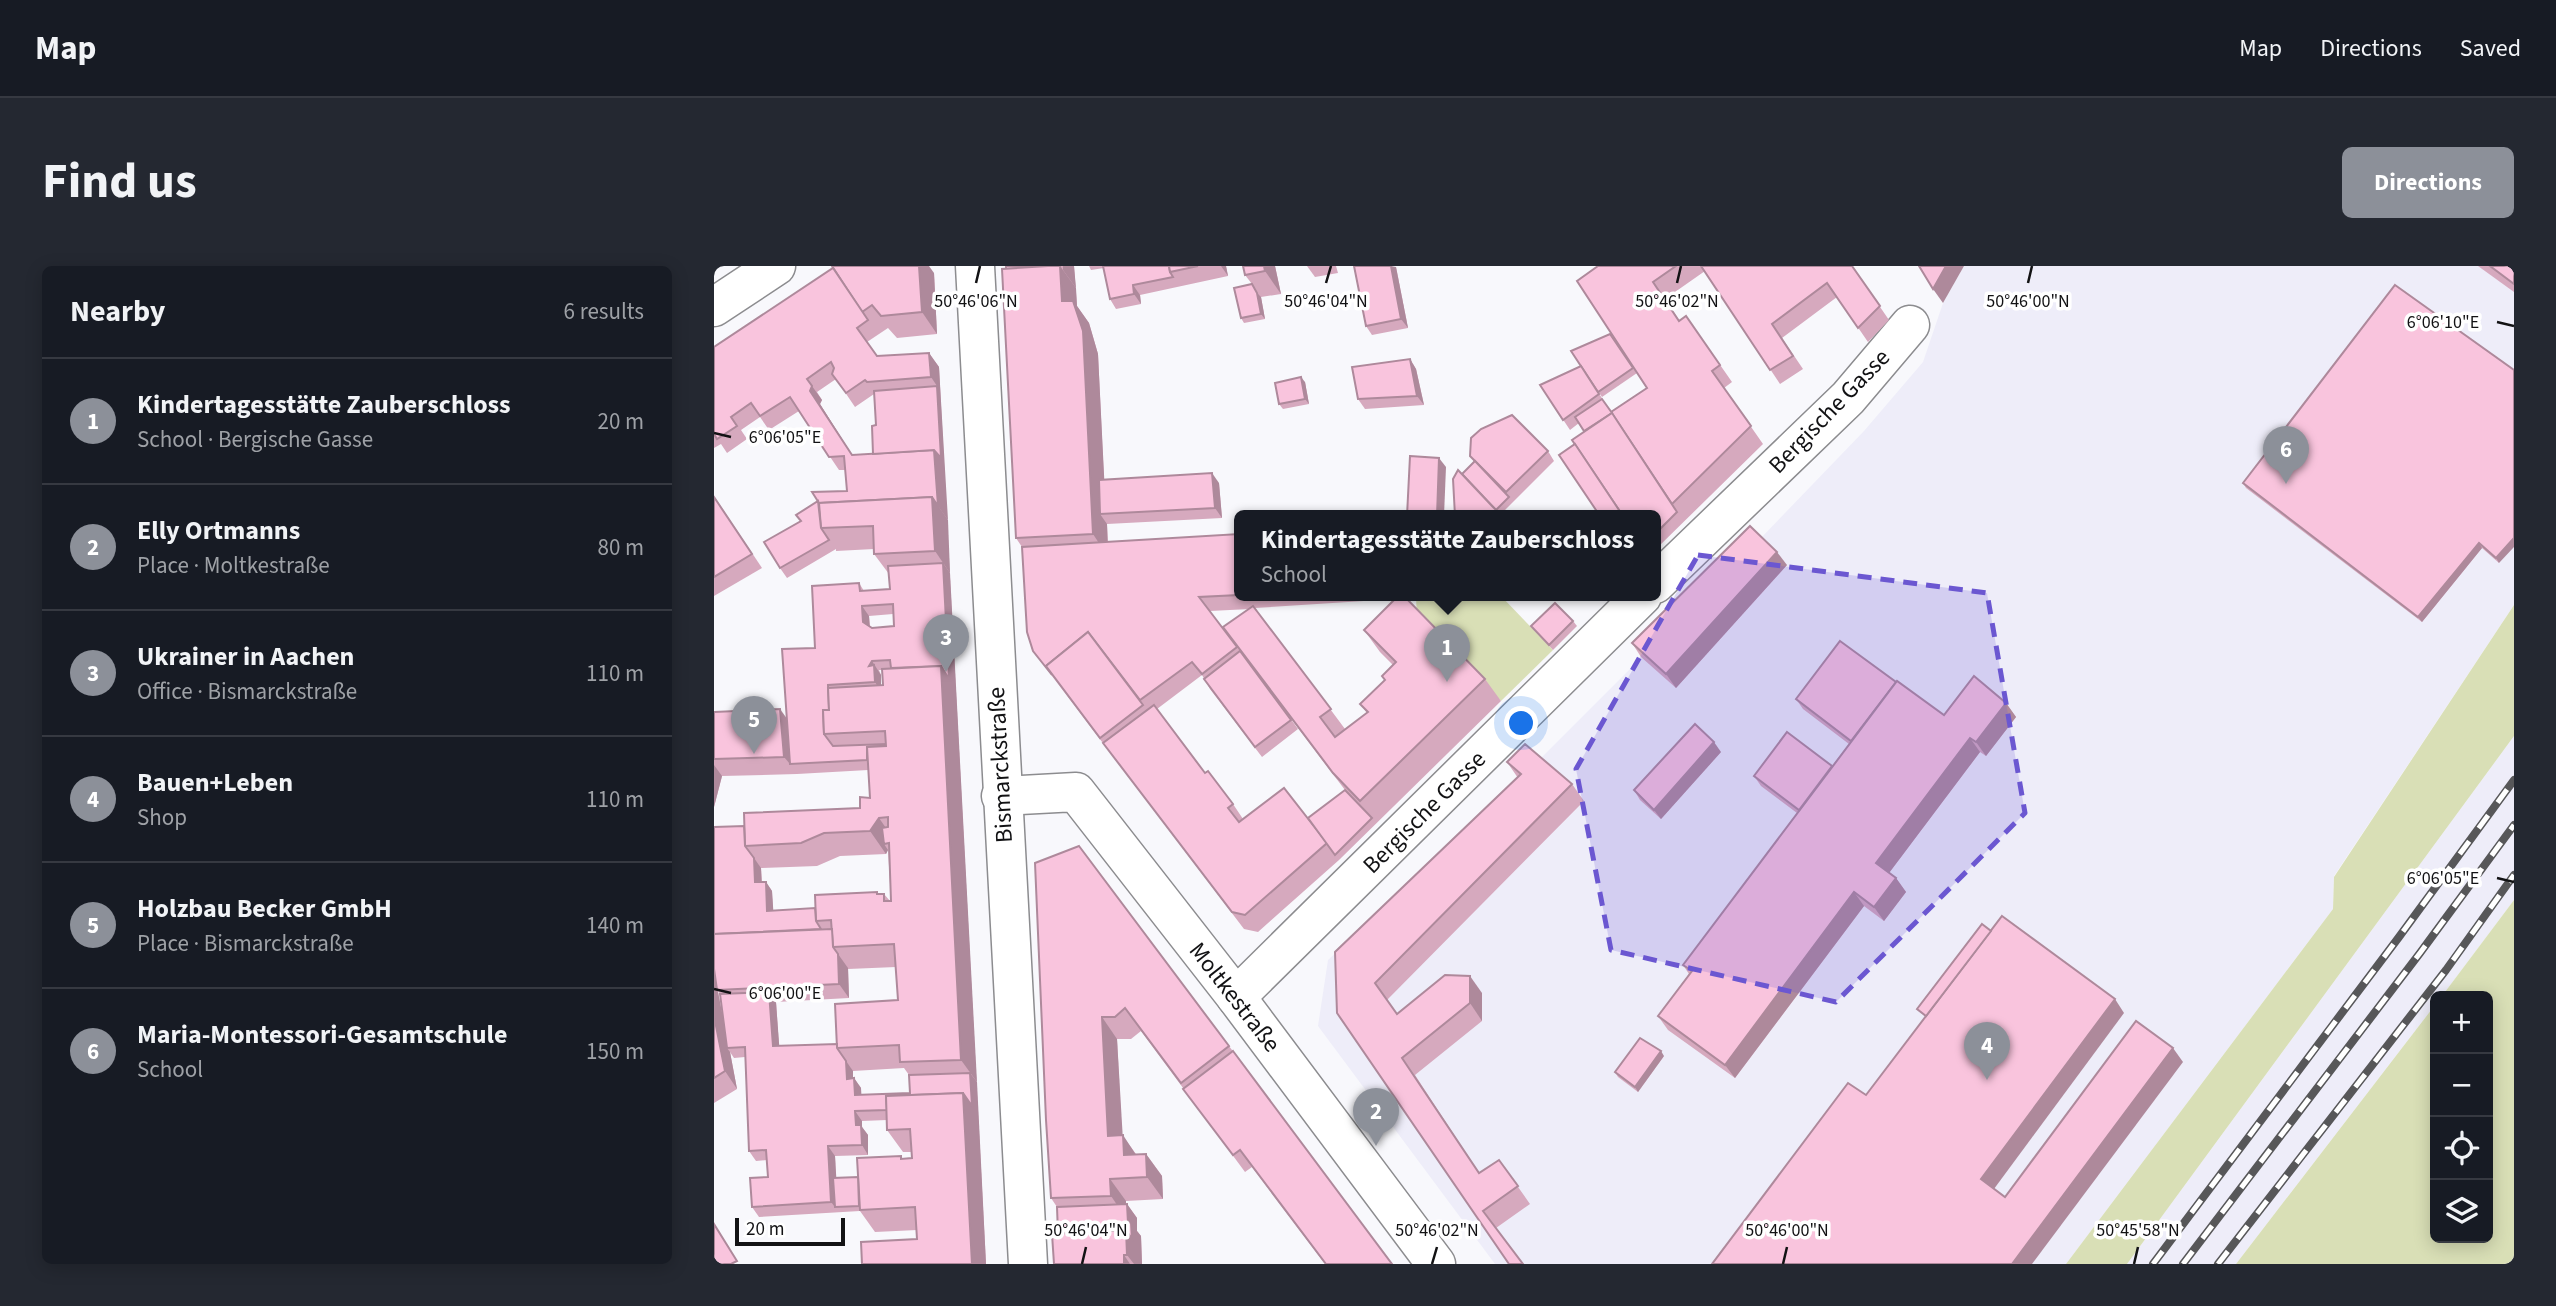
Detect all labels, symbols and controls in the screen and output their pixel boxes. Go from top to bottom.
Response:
text: Map [35,25,96,72]
text: Map [2239,31,2282,66]
text: Directions [2320,31,2422,66]
text: Saved [2460,31,2521,66]
text: Find us [42,147,197,217]
button: Directions [2342,147,2514,218]
text: 50°46'06"N [934,289,1018,314]
text: 50°46'04"N [1284,289,1368,314]
text: 50°46'02"N [1635,289,1719,314]
text: 50°46'00"N [1986,289,2070,314]
text: Nearby [70,290,165,333]
text: 6 results [564,295,644,328]
text: 6°06'10"E [2407,310,2479,335]
street label: Bergische Gasse [1761,341,1898,482]
text: Kindertagesstätte Zauberschloss [137,386,511,423]
text: 1 [87,405,99,438]
text: 20 m [597,405,644,438]
text: School · Bergische Gasse [137,423,373,456]
text: 6°06'05"E [749,425,821,450]
pin: 6 [2263,426,2309,484]
popup [1234,510,1661,601]
text: Elly Ortmanns [137,512,300,549]
text: Kindertagesstätte Zauberschloss [1261,521,1634,558]
text: 2 [87,531,99,564]
text: 80 m [597,531,644,564]
text: Place · Moltkestraße [137,549,330,582]
text: School [1261,558,1327,591]
pin: 3 [923,614,969,672]
pin: 1 [1424,624,1470,682]
text: Ukrainer in Aachen [137,638,354,675]
text: 3 [87,657,99,690]
text: 110 m [586,657,644,690]
text: Office · Bismarckstraße [137,675,357,708]
street label: Bismarckstraße [979,686,1022,844]
pin: 5 [731,696,777,754]
your location [1504,706,1538,740]
street label: Bergische Gasse [1355,743,1494,882]
text: Bauen+Leben [137,764,293,801]
text: 4 [87,783,99,816]
text: 110 m [586,783,644,816]
text: Shop [137,801,187,834]
text: 6°06'05"E [2407,866,2479,891]
text: Holzbau Becker GmbH [137,890,392,927]
text: 5 [87,909,99,942]
text: 140 m [586,909,644,942]
text: Place · Bismarckstraße [137,927,354,960]
street label: Moltkestraße [1180,935,1289,1060]
text: 6°06'00"E [749,981,821,1006]
map controls [2430,991,2493,1243]
button: + [2430,991,2493,1054]
text: Maria-Montessori-Gesamtschule [137,1016,508,1053]
pin: 4 [1964,1022,2010,1080]
text: 6 [87,1035,99,1068]
text: 150 m [586,1035,644,1068]
text: School [137,1053,203,1086]
button: − [2430,1054,2493,1117]
pin: 2 [1353,1088,1399,1146]
button: locate [2430,1117,2493,1180]
button: layers [2430,1180,2493,1243]
scale bar [735,1215,845,1247]
text: 20 m [746,1216,784,1243]
text: 50°46'04"N [1044,1218,1128,1243]
text: 50°46'02"N [1395,1218,1479,1243]
text: 50°46'00"N [1745,1218,1829,1243]
text: 50°45'58"N [2096,1218,2180,1243]

